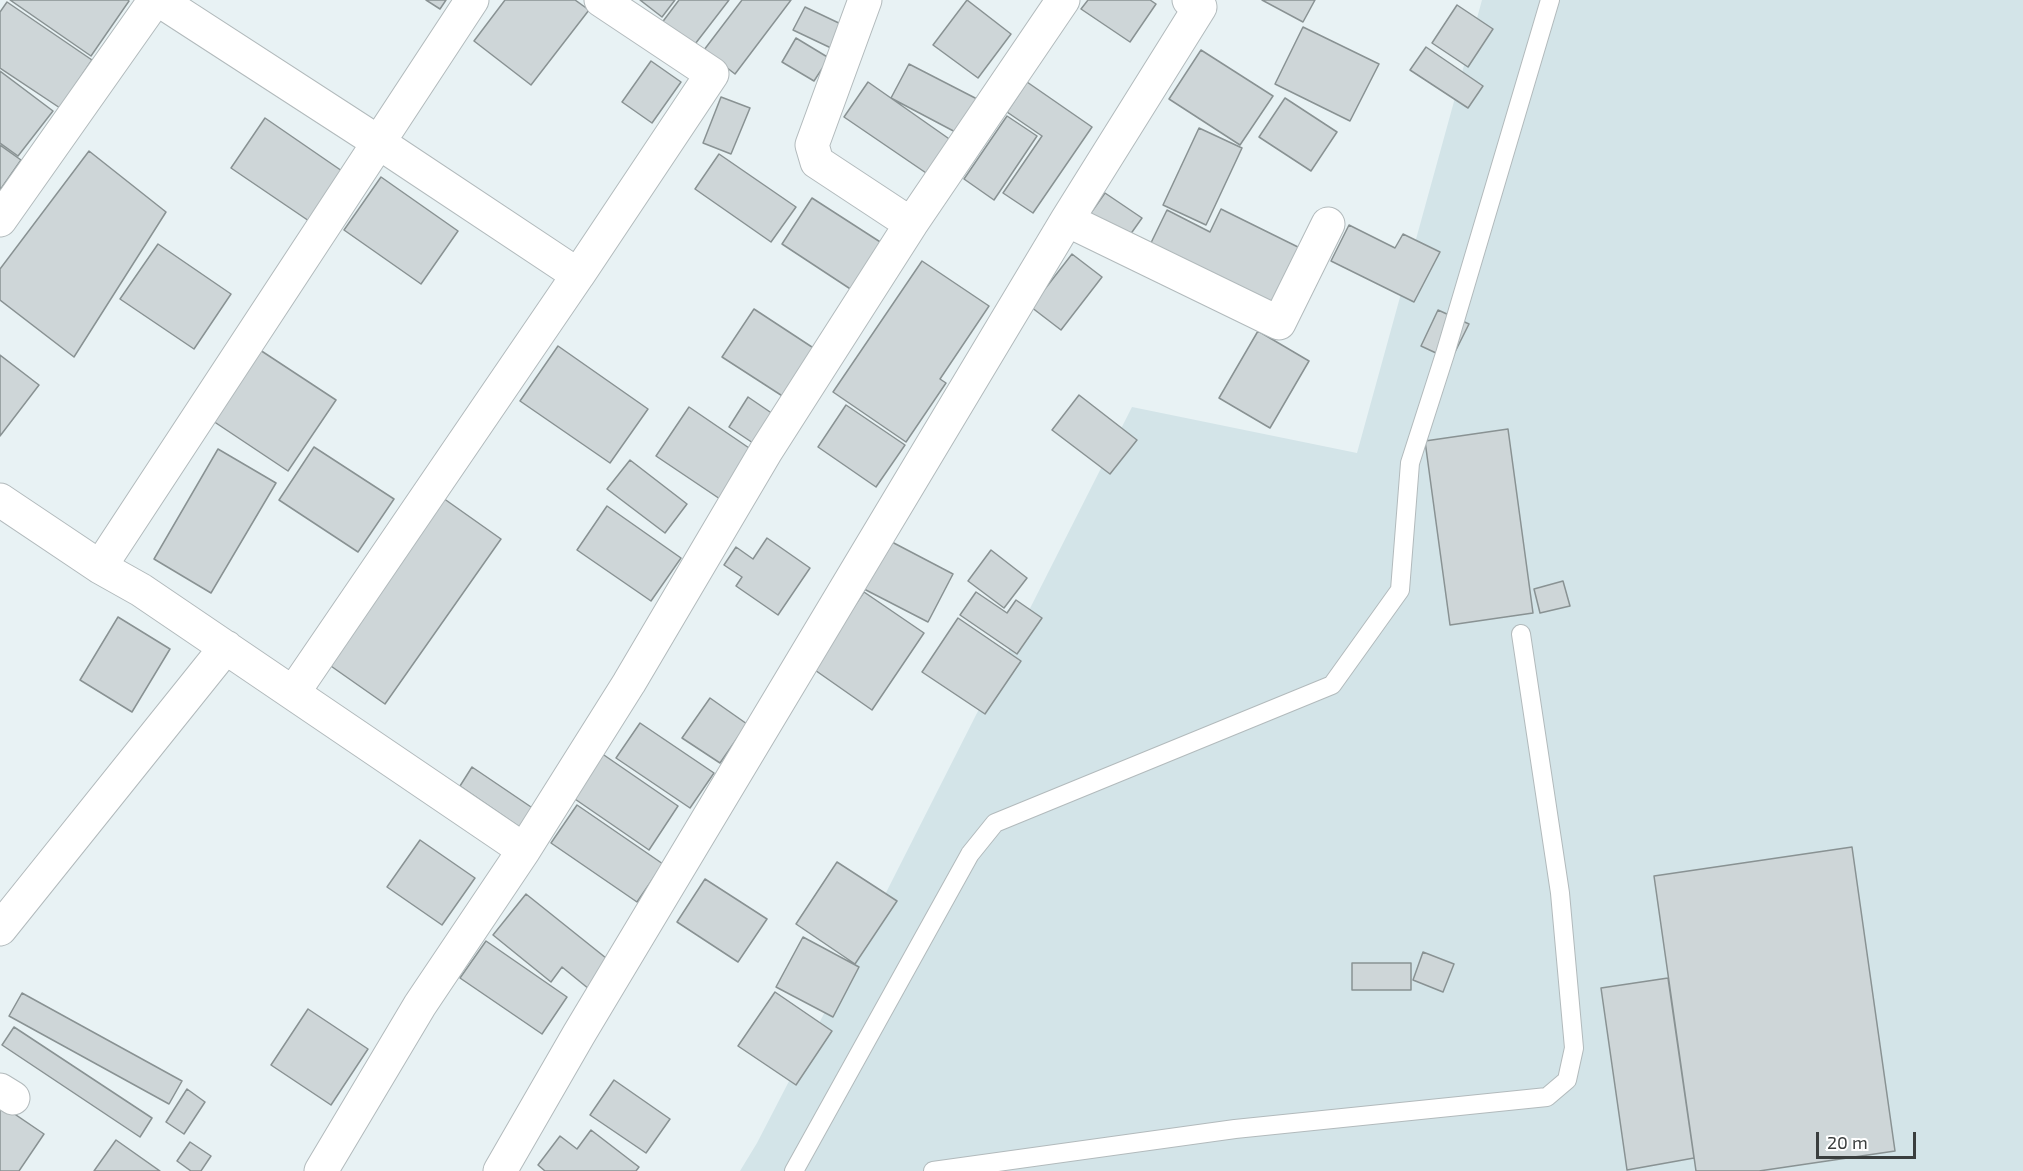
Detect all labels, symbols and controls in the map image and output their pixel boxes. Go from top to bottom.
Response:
scale bar [1819,1120,1920,1158]
text: 20 m [1827,1131,1868,1153]

